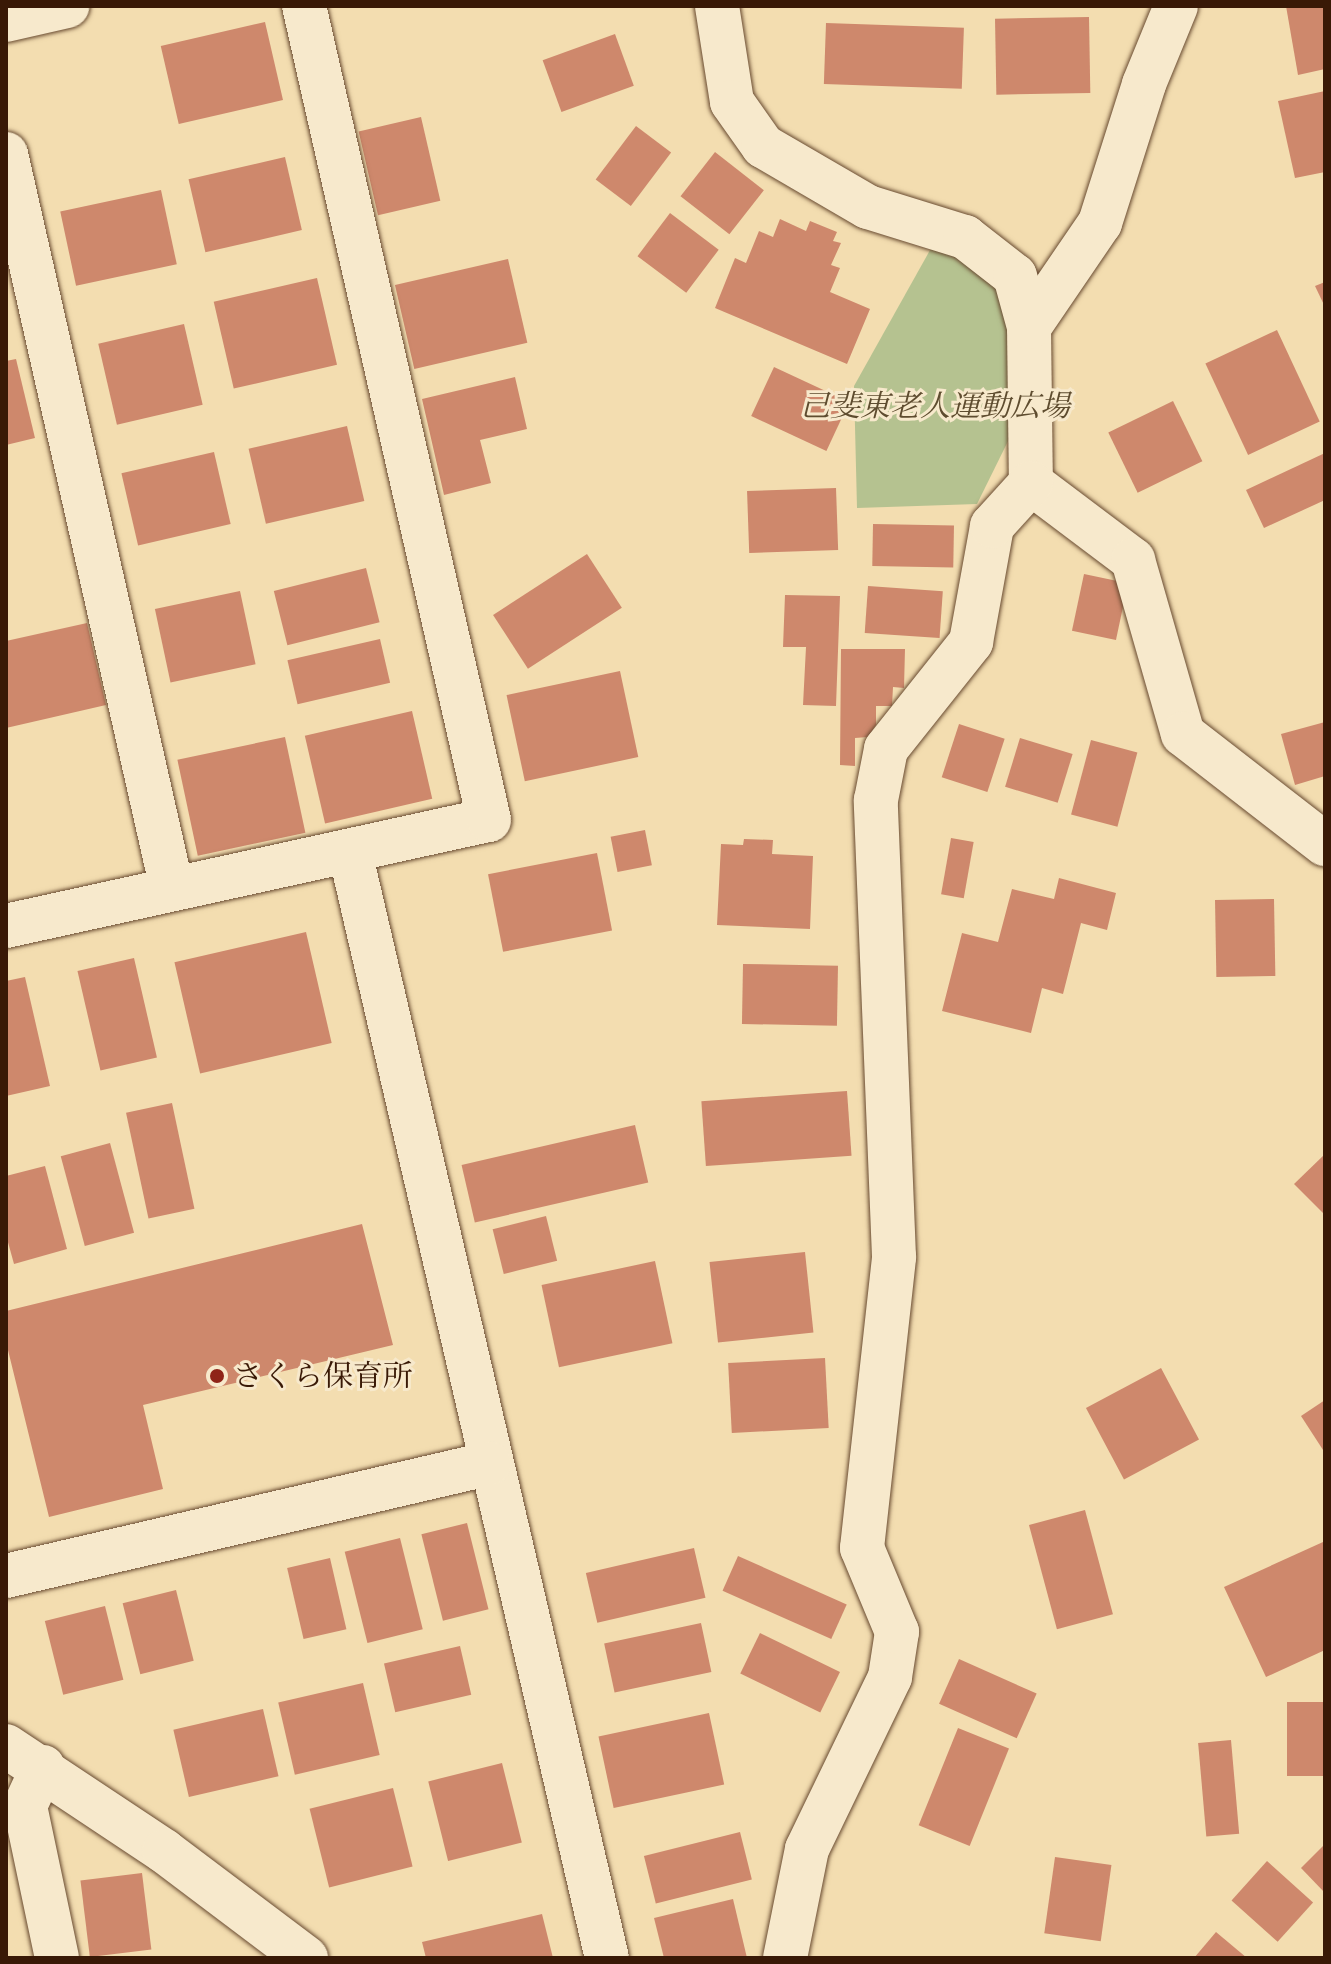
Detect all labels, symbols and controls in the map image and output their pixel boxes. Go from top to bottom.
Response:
park label: 己斐東老人運動広場 [800,388,1070,424]
place label: さくら保育所 [233,1358,413,1394]
marker: さくら保育所 [208,1367,226,1385]

